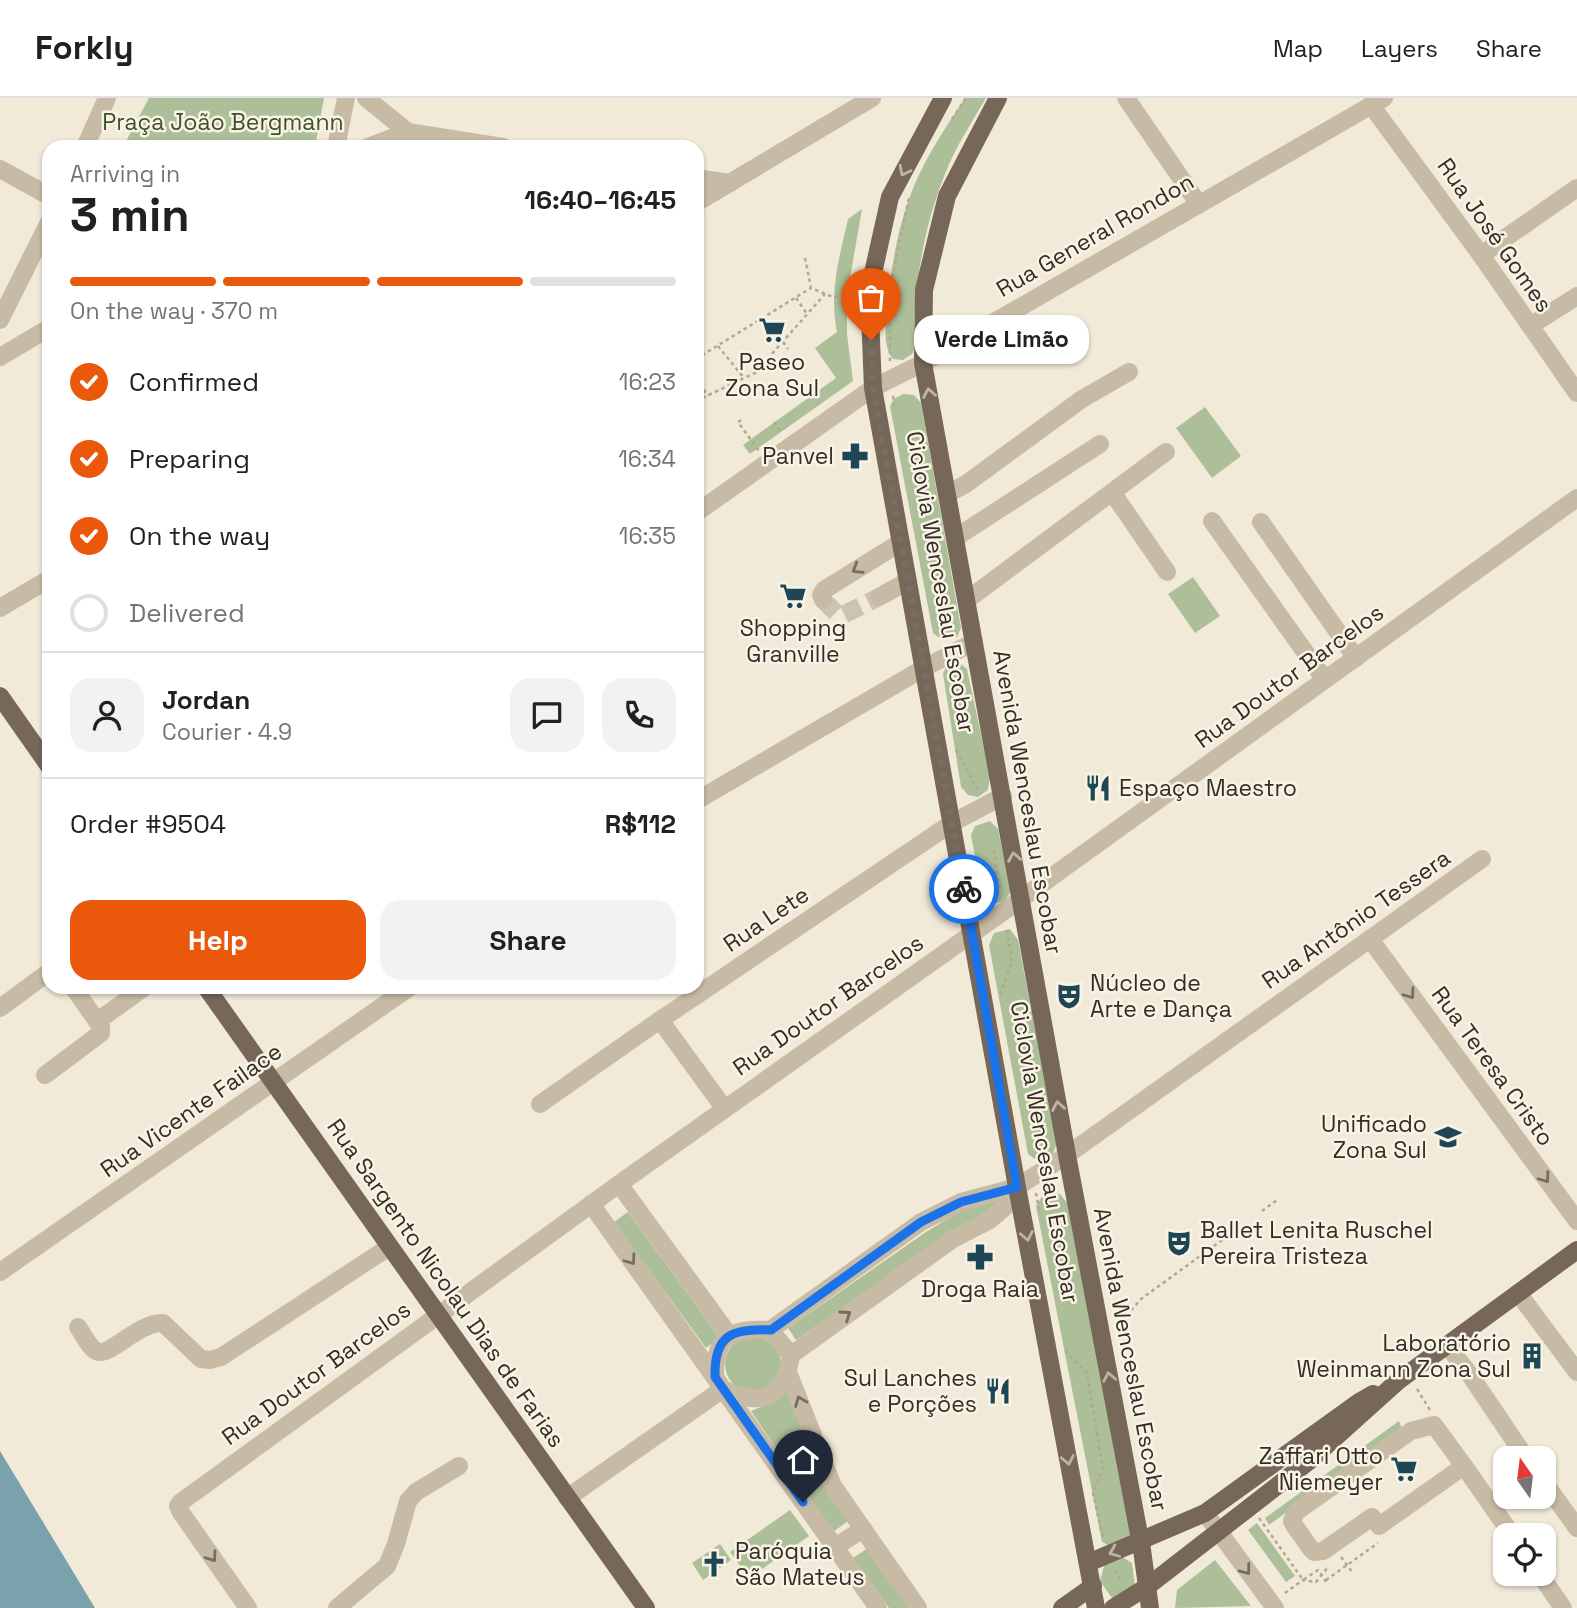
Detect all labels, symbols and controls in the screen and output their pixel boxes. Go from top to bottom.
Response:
text: Forkly [35,27,133,69]
text: Map [1273,33,1323,64]
text: Layers [1361,33,1438,64]
text: Share [1476,33,1542,64]
park label: Praça João Bergmann [102,107,344,137]
street label: Rua José Gomes [1431,152,1559,318]
text: Arriving in [70,159,180,189]
one-way arrow [898,164,912,176]
street label: Rua General Rondon [991,166,1199,304]
text: 16:40–16:45 [524,183,676,217]
text: 3 min [70,186,190,244]
pin [841,268,901,340]
icon: bag [852,279,890,317]
text: On the way · 370 m [70,296,278,326]
supermarket icon: Paseo Zona Sul [757,315,787,345]
callout: Verde Limão [913,316,1088,364]
text: Verde Limão [934,324,1069,354]
place label: Paseo Zona Sul [725,347,819,403]
icon: check [70,363,108,401]
text: Confirmed [129,365,259,399]
text: 16:23 [619,367,676,397]
one-way arrow [922,387,937,399]
street label: Ciclovia Wenceslau Escobar [900,429,982,735]
icon: check [70,440,108,478]
place label: Panvel [762,441,834,471]
pharmacy icon: Panvel [840,441,870,471]
text: Preparing [129,442,250,476]
text: 16:34 [618,444,676,474]
icon: check [70,517,108,555]
text: On the way [129,519,270,553]
text: 16:35 [619,521,676,551]
one-way arrow [852,561,865,574]
supermarket icon: Shopping Granville [778,581,808,611]
text: Delivered [129,596,245,630]
street label: Rua Doutor Barcelos [1189,597,1389,755]
place label: Shopping Granville [740,613,846,669]
street label: Avenida Wenceslau Escobar [986,648,1070,956]
button: person [70,678,144,752]
button: chat [510,678,584,752]
button: phone [602,678,676,752]
text: Jordan [162,683,250,717]
text: Courier · 4.9 [162,717,292,747]
restaurant icon: Espaço Maestro [1083,773,1113,803]
place label: Espaço Maestro [1119,773,1297,803]
text: Order #9504 [70,807,226,841]
text: R$112 [605,807,676,841]
street label: Rua Antônio Tessera [1256,843,1456,995]
one-way arrow [1007,851,1022,863]
courier [929,854,999,924]
icon: bike [945,870,983,908]
street label: Rua Lete [717,879,815,959]
button: Help [70,900,366,980]
button: Share [380,900,676,980]
street label: Rua Doutor Barcelos [727,928,929,1082]
place label: Núcleo de Arte e Dança [1090,968,1232,1024]
street label: Rua Teresa Cristo [1425,980,1561,1152]
theatre icon: Núcleo de Arte e Dança [1054,981,1084,1011]
one-way arrow [1402,987,1415,999]
street label: Ciclovia Wenceslau Escobar [1004,999,1086,1305]
street label: Rua Vicente Failace [94,1036,288,1184]
one-way arrow [1051,1100,1066,1111]
place label: Unificado Zona Sul [1321,1109,1427,1165]
street label: Rua Sargento Nicolau Dias de Farias [321,1113,571,1453]
school or university icon: Unificado Zona Sul [1433,1122,1463,1152]
one-way arrow [1537,1170,1549,1183]
street label: Avenida Wenceslau Escobar [1087,1205,1175,1513]
place label: Ballet Lenita Ruschel Pereira Tristeza [1200,1215,1433,1271]
theatre icon: Ballet Lenita Ruschel Pereira Tristeza [1164,1228,1194,1258]
one-way arrow [1018,1230,1033,1242]
pharmacy icon: Droga Raia [965,1242,995,1272]
one-way arrow [623,1252,635,1265]
place label: Droga Raia [921,1274,1039,1304]
street label: Rua Doutor Barcelos [216,1294,416,1452]
one-way arrow [838,1311,851,1323]
place label: Laboratório Weinmann Zona Sul [1297,1328,1511,1384]
building icon: Laboratório Weinmann Zona Sul [1517,1341,1547,1371]
place label: Sul Lanches e Porções [844,1363,977,1419]
one-way arrow [1102,1371,1117,1383]
restaurant icon: Sul Lanches e Porções [983,1376,1013,1406]
one-way arrow [794,1396,808,1408]
pin [773,1430,833,1502]
icon: home [784,1441,822,1479]
place label: Zaffari Otto Niemeyer [1259,1441,1383,1497]
north arrow [1493,1446,1556,1508]
map controls [1493,1446,1556,1586]
one-way arrow [1060,1454,1075,1466]
supermarket icon: Zaffari Otto Niemeyer [1389,1454,1419,1484]
button: locate [1493,1523,1556,1586]
place label: Paróquia São Mateus [735,1536,865,1592]
one-way arrow [1109,1544,1121,1558]
one-way arrow [204,1549,216,1562]
church icon: Paróquia São Mateus [699,1549,729,1579]
one-way arrow [1238,1562,1251,1575]

